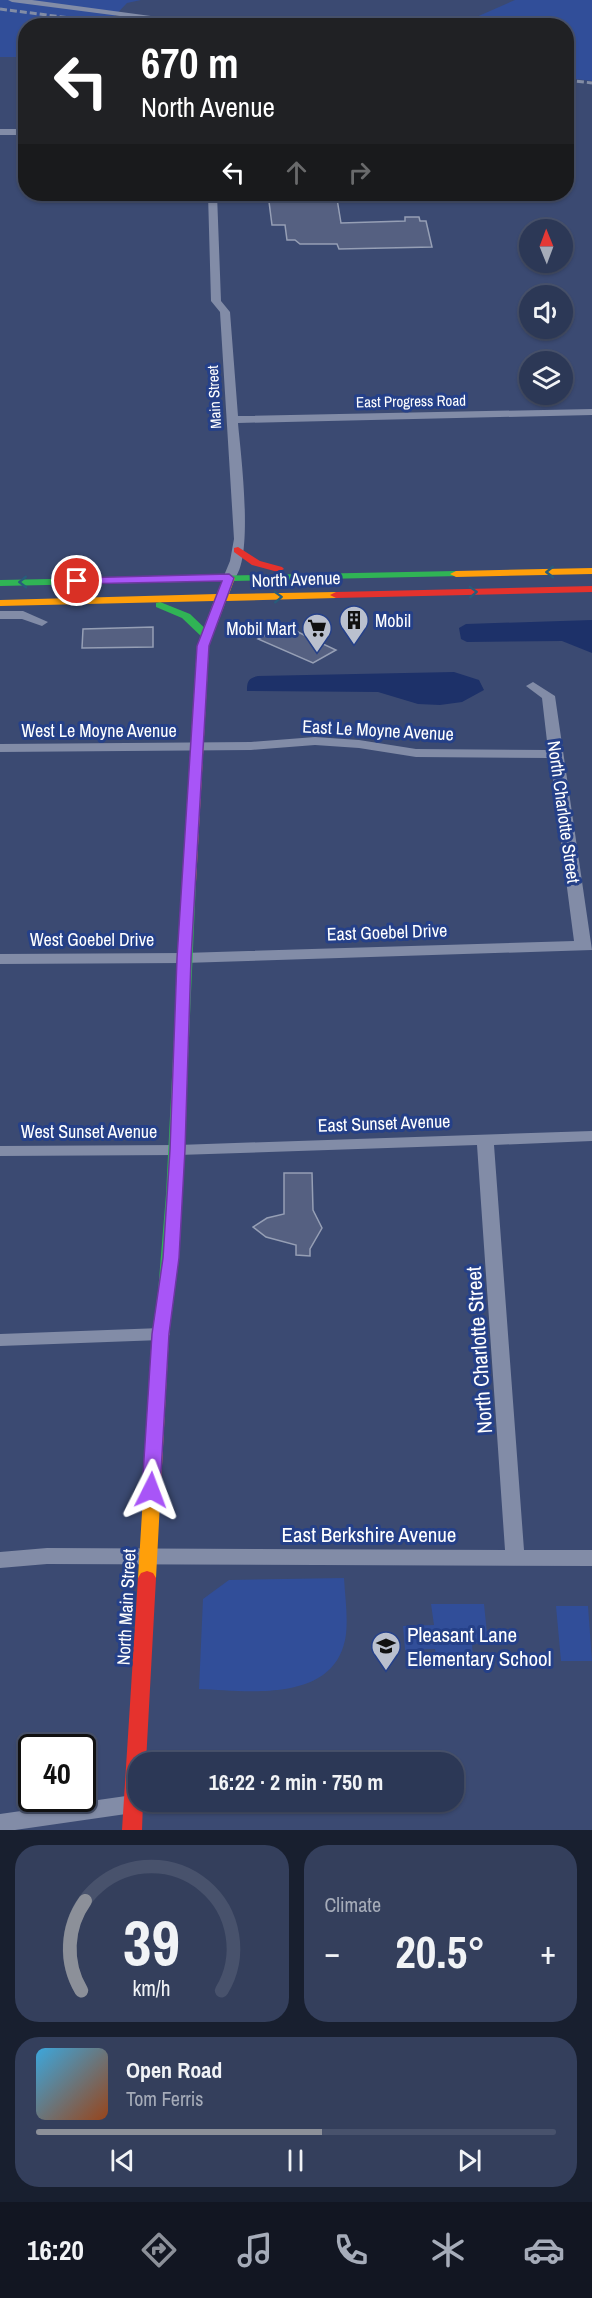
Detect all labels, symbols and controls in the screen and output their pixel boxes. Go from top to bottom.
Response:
text: 670 m [141,35,239,91]
icon: left [42,42,120,120]
text: North Avenue [141,89,275,125]
icon: left [217,156,250,189]
icon: ahead [280,156,313,189]
icon: right [343,156,376,189]
north arrow [519,219,573,273]
map controls [519,219,573,405]
button: sound [519,285,573,339]
button: layers [519,351,573,405]
street label: Main Street [202,364,226,429]
street label: East Progress Road [356,390,466,412]
pin [51,555,102,606]
icon: arrive [60,564,93,597]
street label: North Avenue [251,565,341,593]
one-way arrow [545,565,554,578]
one-way arrow [19,576,28,588]
one-way arrow [469,586,478,598]
one-way arrow [274,591,283,604]
building icon: Mobil [338,604,370,646]
place label: Mobil [375,608,411,633]
supermarket icon: Mobil Mart [301,612,333,654]
place label: Mobil Mart [226,616,296,641]
street label: East Le Moyne Avenue [302,714,454,746]
street label: West Le Moyne Avenue [21,718,177,743]
street label: North Charlotte Street [542,739,586,885]
street label: East Goebel Drive [326,917,448,947]
street label: West Goebel Drive [30,927,154,952]
street label: East Sunset Avenue [317,1108,451,1138]
street label: West Sunset Avenue [21,1119,157,1144]
street label: North Charlotte Street [459,1265,499,1435]
position arrow [119,1458,183,1522]
street label: East Berkshire Avenue [282,1520,456,1549]
street label: North Main Street [110,1548,142,1666]
place label: Pleasant Lane Elementary School [407,1620,552,1673]
school or university icon: Pleasant Lane Elementary School [370,1630,402,1672]
speed limit sign: 40 [18,1734,96,1812]
text: 16:22 · 2 min · 750 m [209,1767,383,1797]
text: Climate [325,1891,381,1918]
text: 39 [123,1900,180,1984]
text: 20.5° [395,1921,485,1982]
text: − [325,1930,340,1974]
text: + [540,1930,556,1974]
text: km/h [133,1974,171,2003]
text: Open Road [126,2055,222,2085]
text: Tom Ferris [126,2085,204,2112]
icon: previous [106,2144,139,2177]
icon: pause [279,2144,312,2177]
icon: next [453,2144,486,2177]
icon: directions [138,2229,180,2271]
icon: music [234,2229,276,2271]
icon: phone [330,2229,372,2271]
icon: climate [427,2229,469,2271]
icon: car [523,2229,565,2271]
text: 16:20 [27,2232,84,2268]

